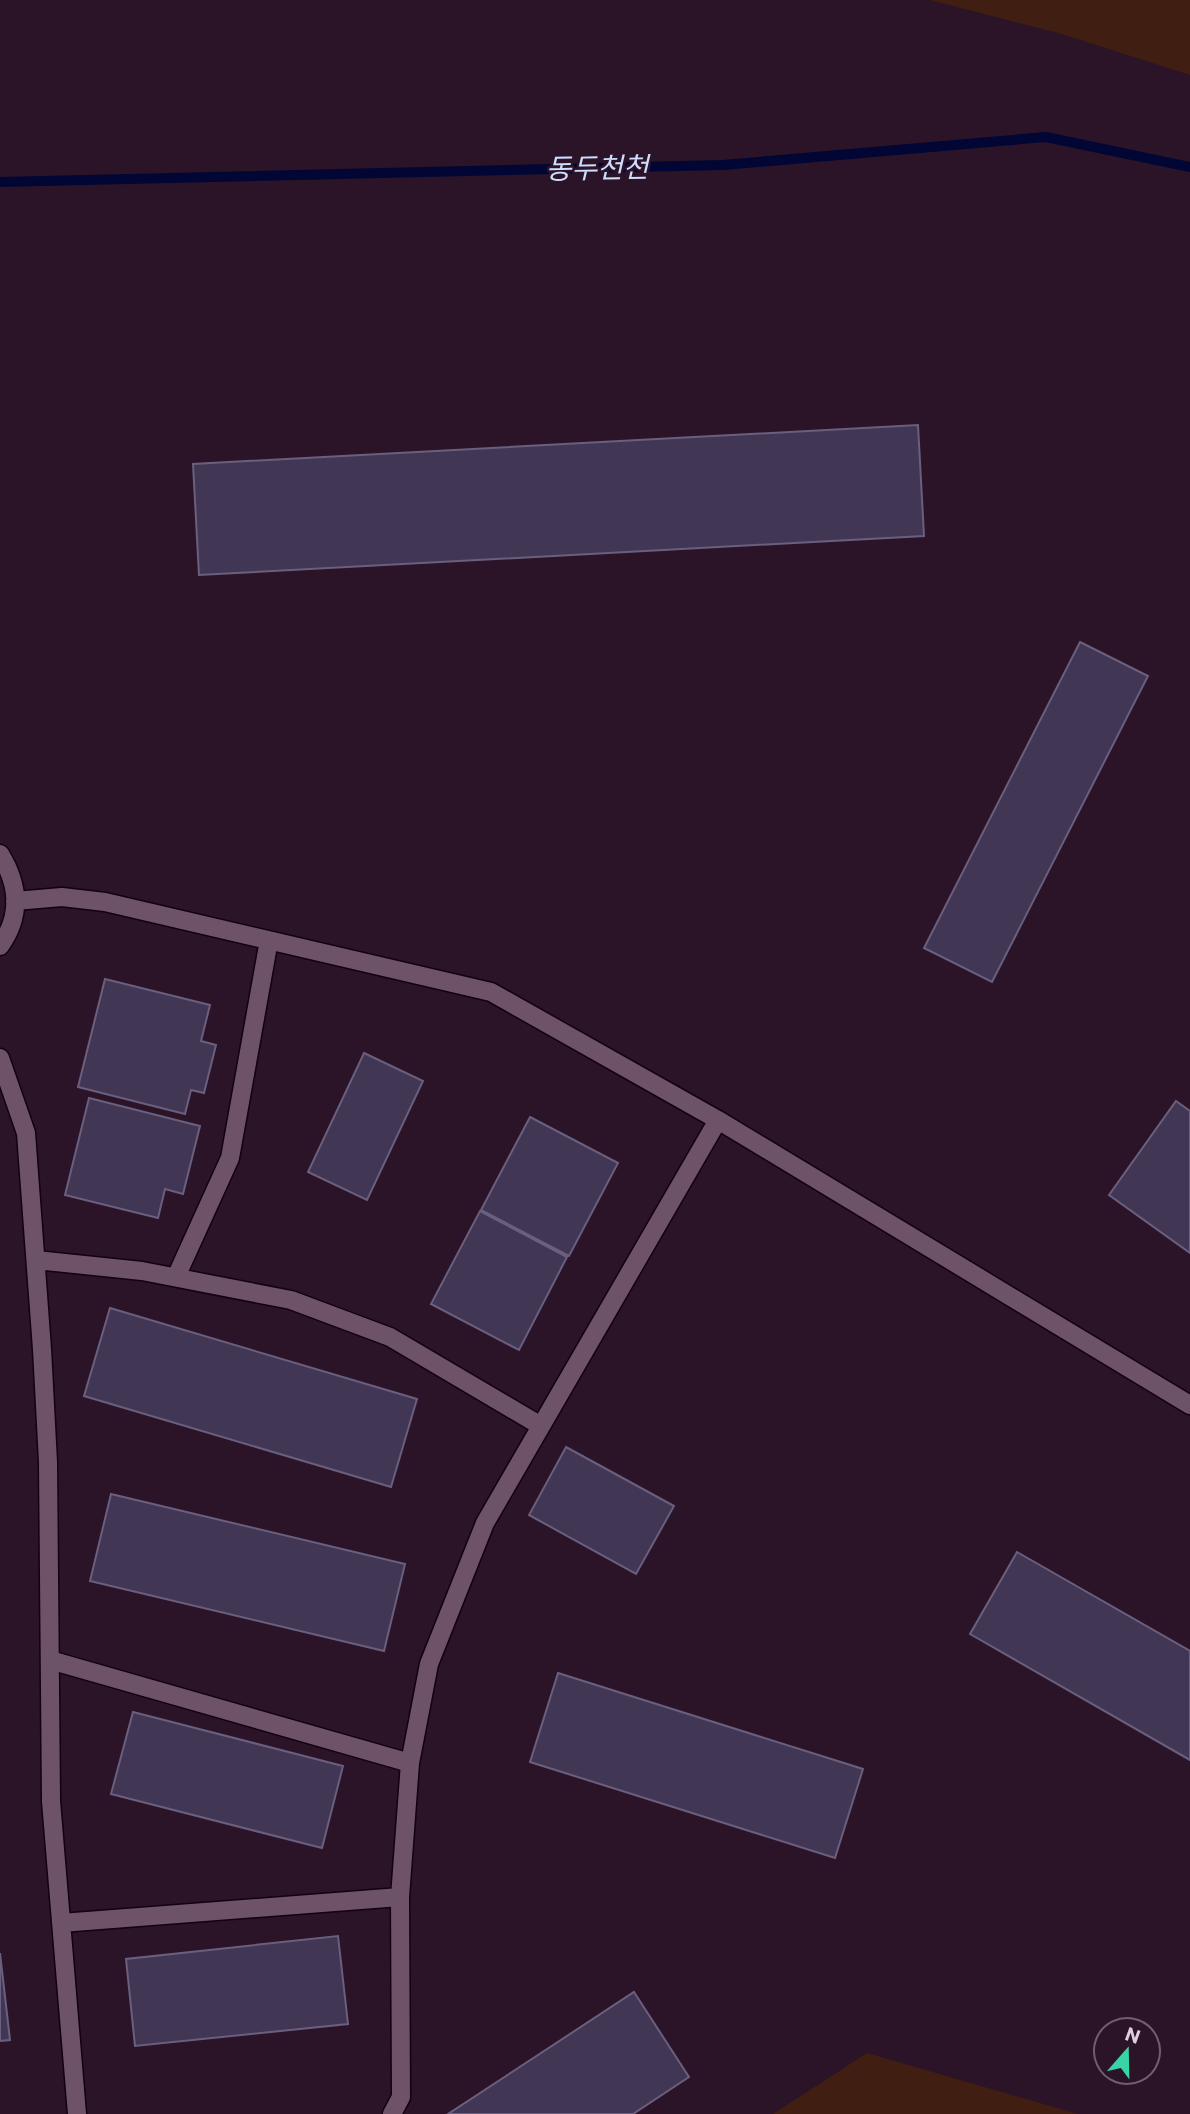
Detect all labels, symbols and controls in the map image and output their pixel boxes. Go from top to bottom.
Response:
water label: 동두천천 [545,149,652,185]
north arrow [1092,2016,1162,2086]
text: N [1122,2021,1144,2048]

